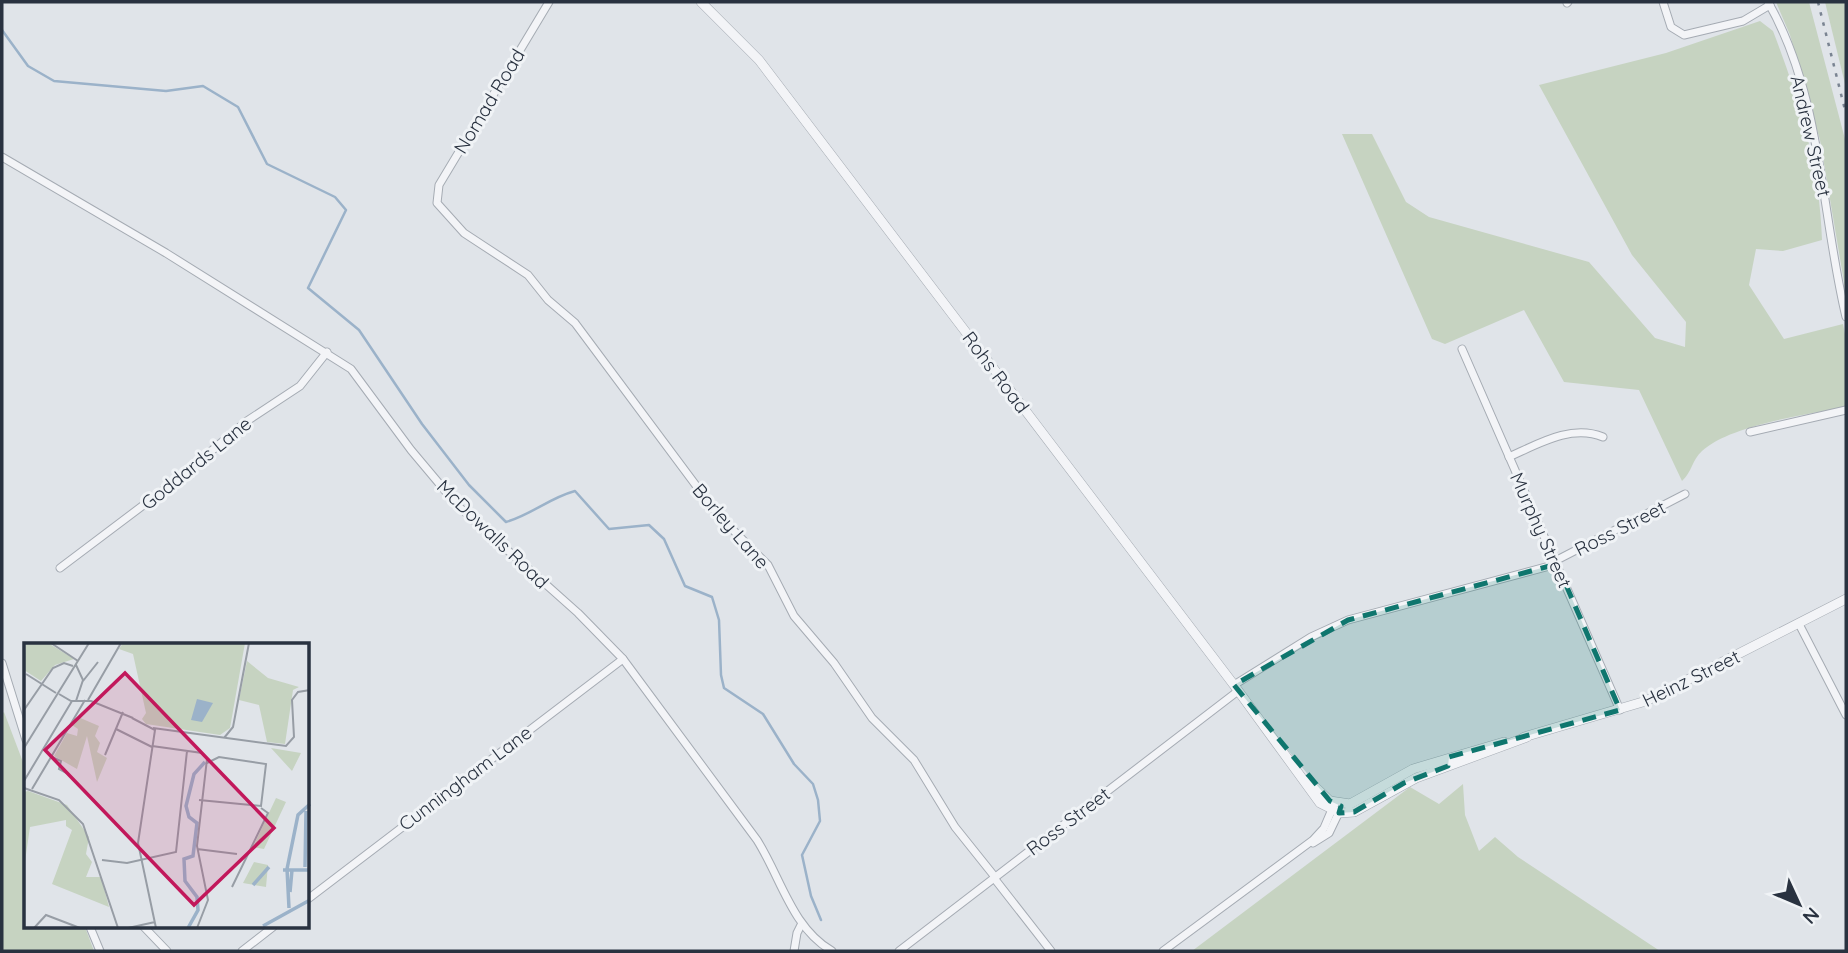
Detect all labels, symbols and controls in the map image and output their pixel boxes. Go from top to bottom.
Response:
street label: Nomad Road [448,44,530,158]
street label: Andrew Street [1785,73,1837,199]
street label: Rohs Road [957,326,1035,418]
street label: Goddards Lane [136,411,256,515]
street label: Murphy Street [1505,468,1577,592]
street label: McDowalls Road [432,474,554,594]
street label: Borley Lane [687,478,775,574]
street label: Ross Street [1570,495,1670,561]
inset map [24,643,310,928]
street label: Heinz Street [1638,644,1744,712]
street label: Cunningham Lane [394,720,536,836]
street label: Ross Street [1021,782,1115,860]
north arrow [1764,869,1834,939]
text: N [1798,902,1825,929]

